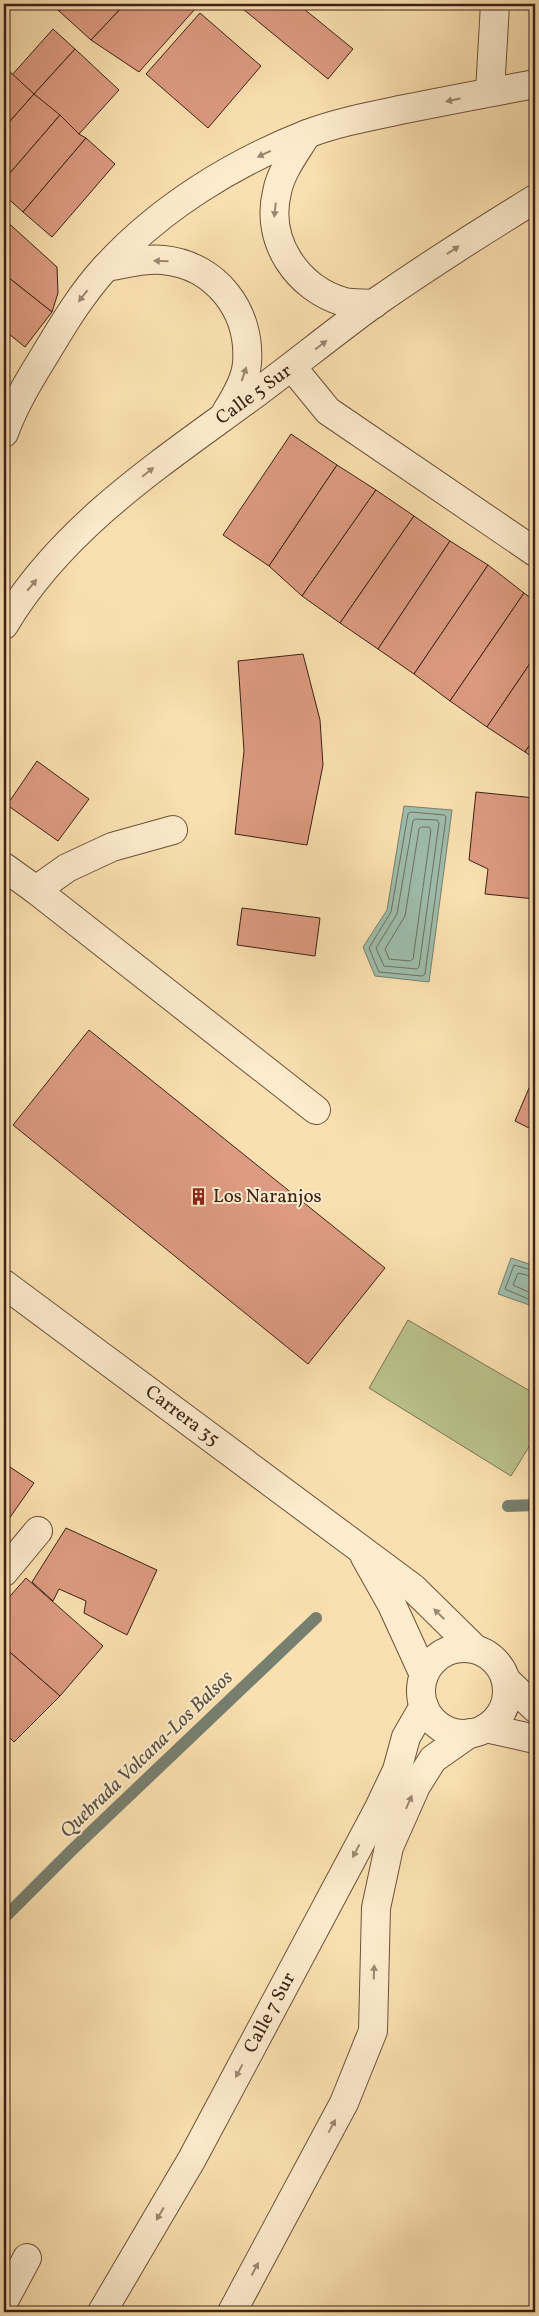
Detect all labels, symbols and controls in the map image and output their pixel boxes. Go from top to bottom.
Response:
one-way arrow [445,96,461,104]
one-way arrow [257,150,271,158]
one-way arrow [271,203,279,219]
one-way arrow [446,245,459,255]
one-way arrow [153,256,169,264]
one-way arrow [78,289,89,302]
one-way arrow [314,339,327,350]
street label: Calle 5 Sur [211,359,297,431]
one-way arrow [240,366,248,381]
one-way arrow [141,467,154,478]
one-way arrow [26,580,38,592]
place label: Los Naranjos [213,1184,322,1210]
building icon: Los Naranjos [189,1187,209,1207]
street label: Carrera 35 [139,1379,225,1453]
one-way arrow [434,1608,446,1620]
water label: Quebrada Volcana-Los Balsos [54,1664,240,1845]
one-way arrow [405,1795,413,1809]
one-way arrow [352,1843,360,1858]
one-way arrow [371,1964,379,1980]
street label: Calle 7 Sur [238,1968,302,2058]
one-way arrow [235,2064,243,2079]
one-way arrow [328,2119,336,2133]
one-way arrow [156,2207,165,2220]
one-way arrow [251,2262,259,2277]

